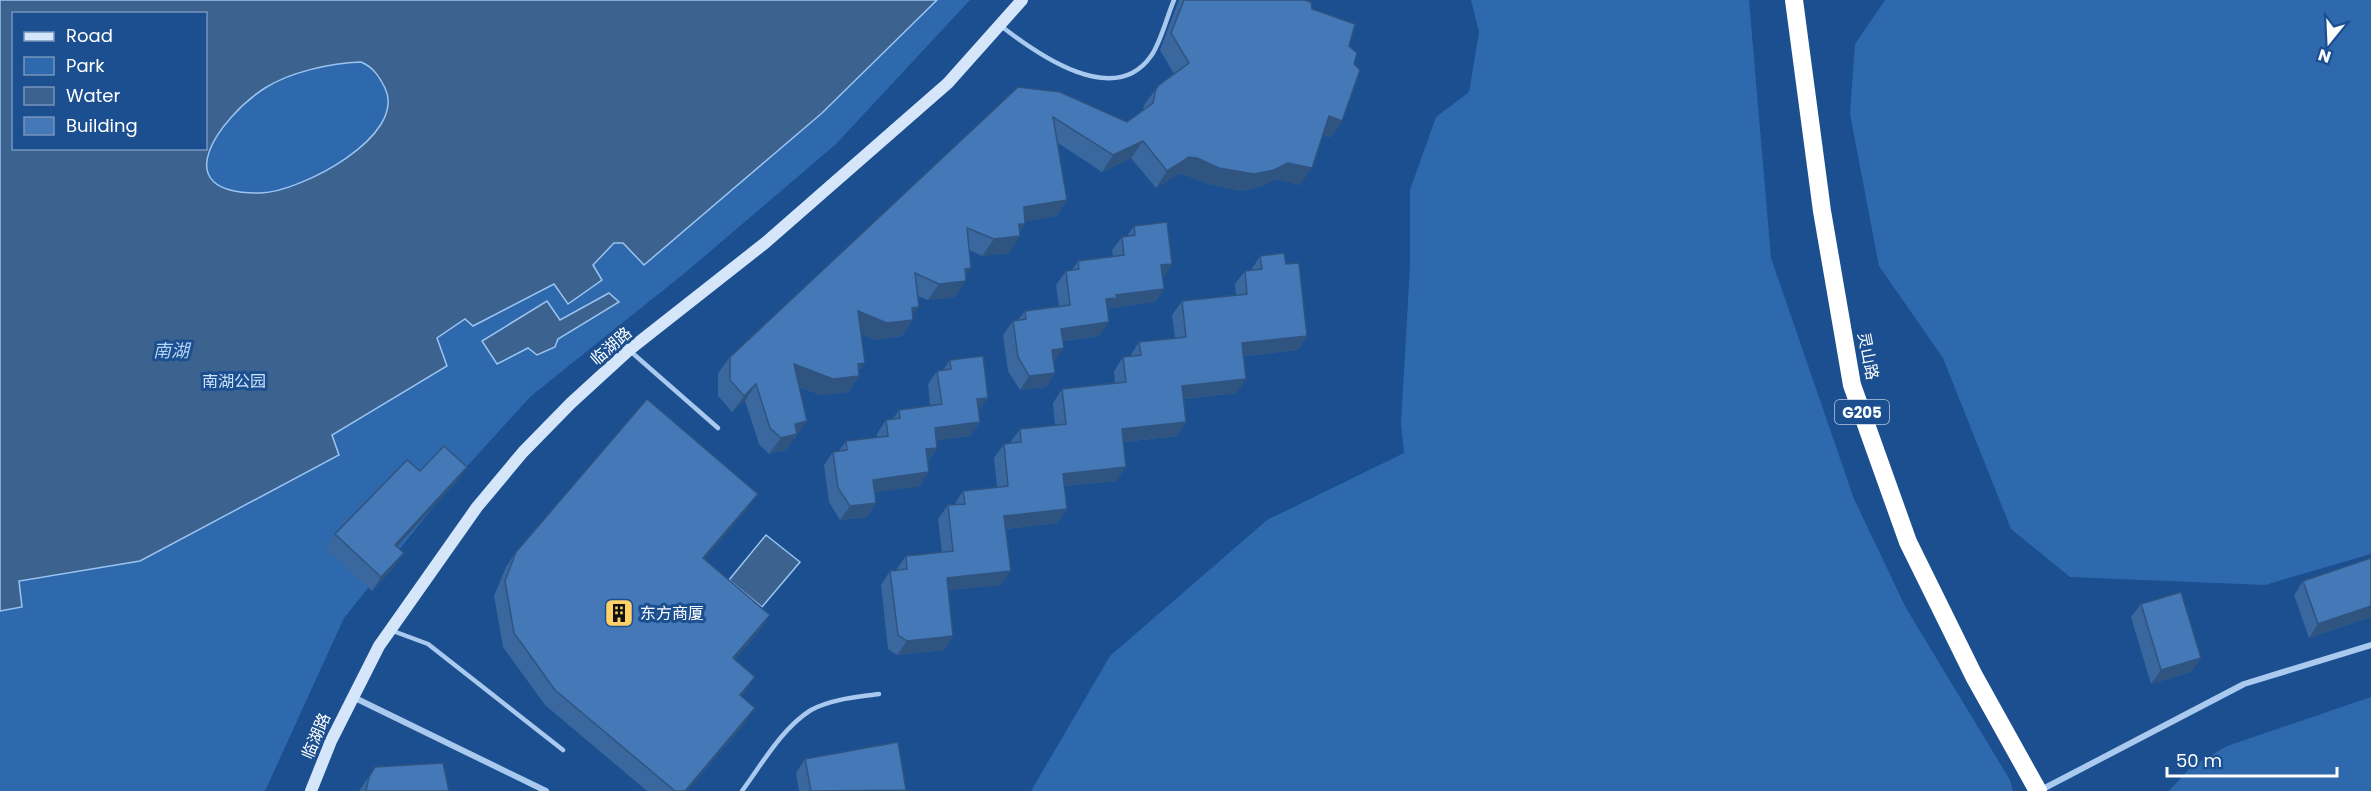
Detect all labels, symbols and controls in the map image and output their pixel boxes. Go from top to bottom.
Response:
legend [12,12,207,150]
north arrow [2299,12,2359,72]
text: Road [66,23,113,48]
text: N [2315,43,2334,69]
text: Park [66,53,105,78]
text: Water [66,83,120,108]
text: Building [66,113,138,138]
street label: 临湖路 [585,322,637,370]
street label: 灵山路 [1852,330,1884,382]
water label: 南湖 [153,338,192,363]
park label: 南湖公园 [202,370,266,393]
road number: G205 [1835,400,1889,424]
building icon: 东方商厦 [603,597,635,629]
place label: 东方商厦 [640,602,704,625]
street label: 临湖路 [296,709,336,763]
scale bar [2167,740,2336,778]
text: 50 m [2176,748,2222,773]

